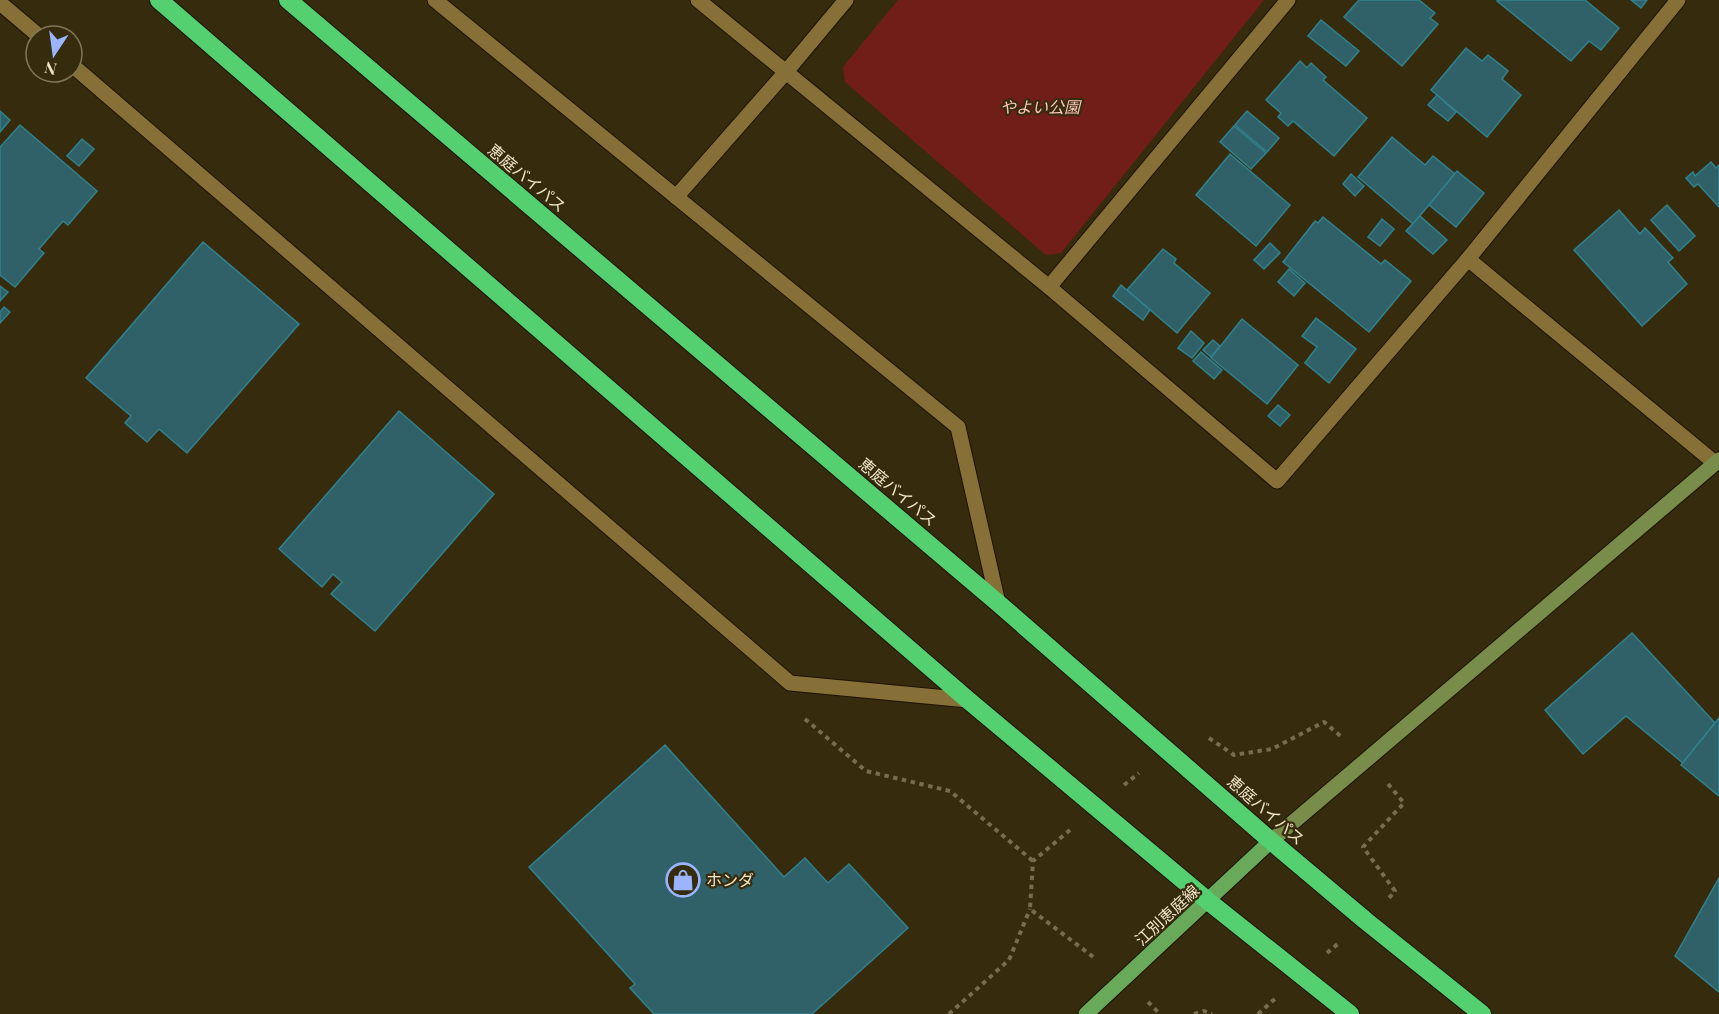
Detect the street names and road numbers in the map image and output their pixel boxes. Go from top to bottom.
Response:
street label: 恵庭バイパス [484,139,571,216]
street label: 恵庭バイパス [855,453,942,530]
street label: 恵庭バイパス [1223,770,1309,849]
street label: 江別恵庭線 [1130,880,1203,950]

